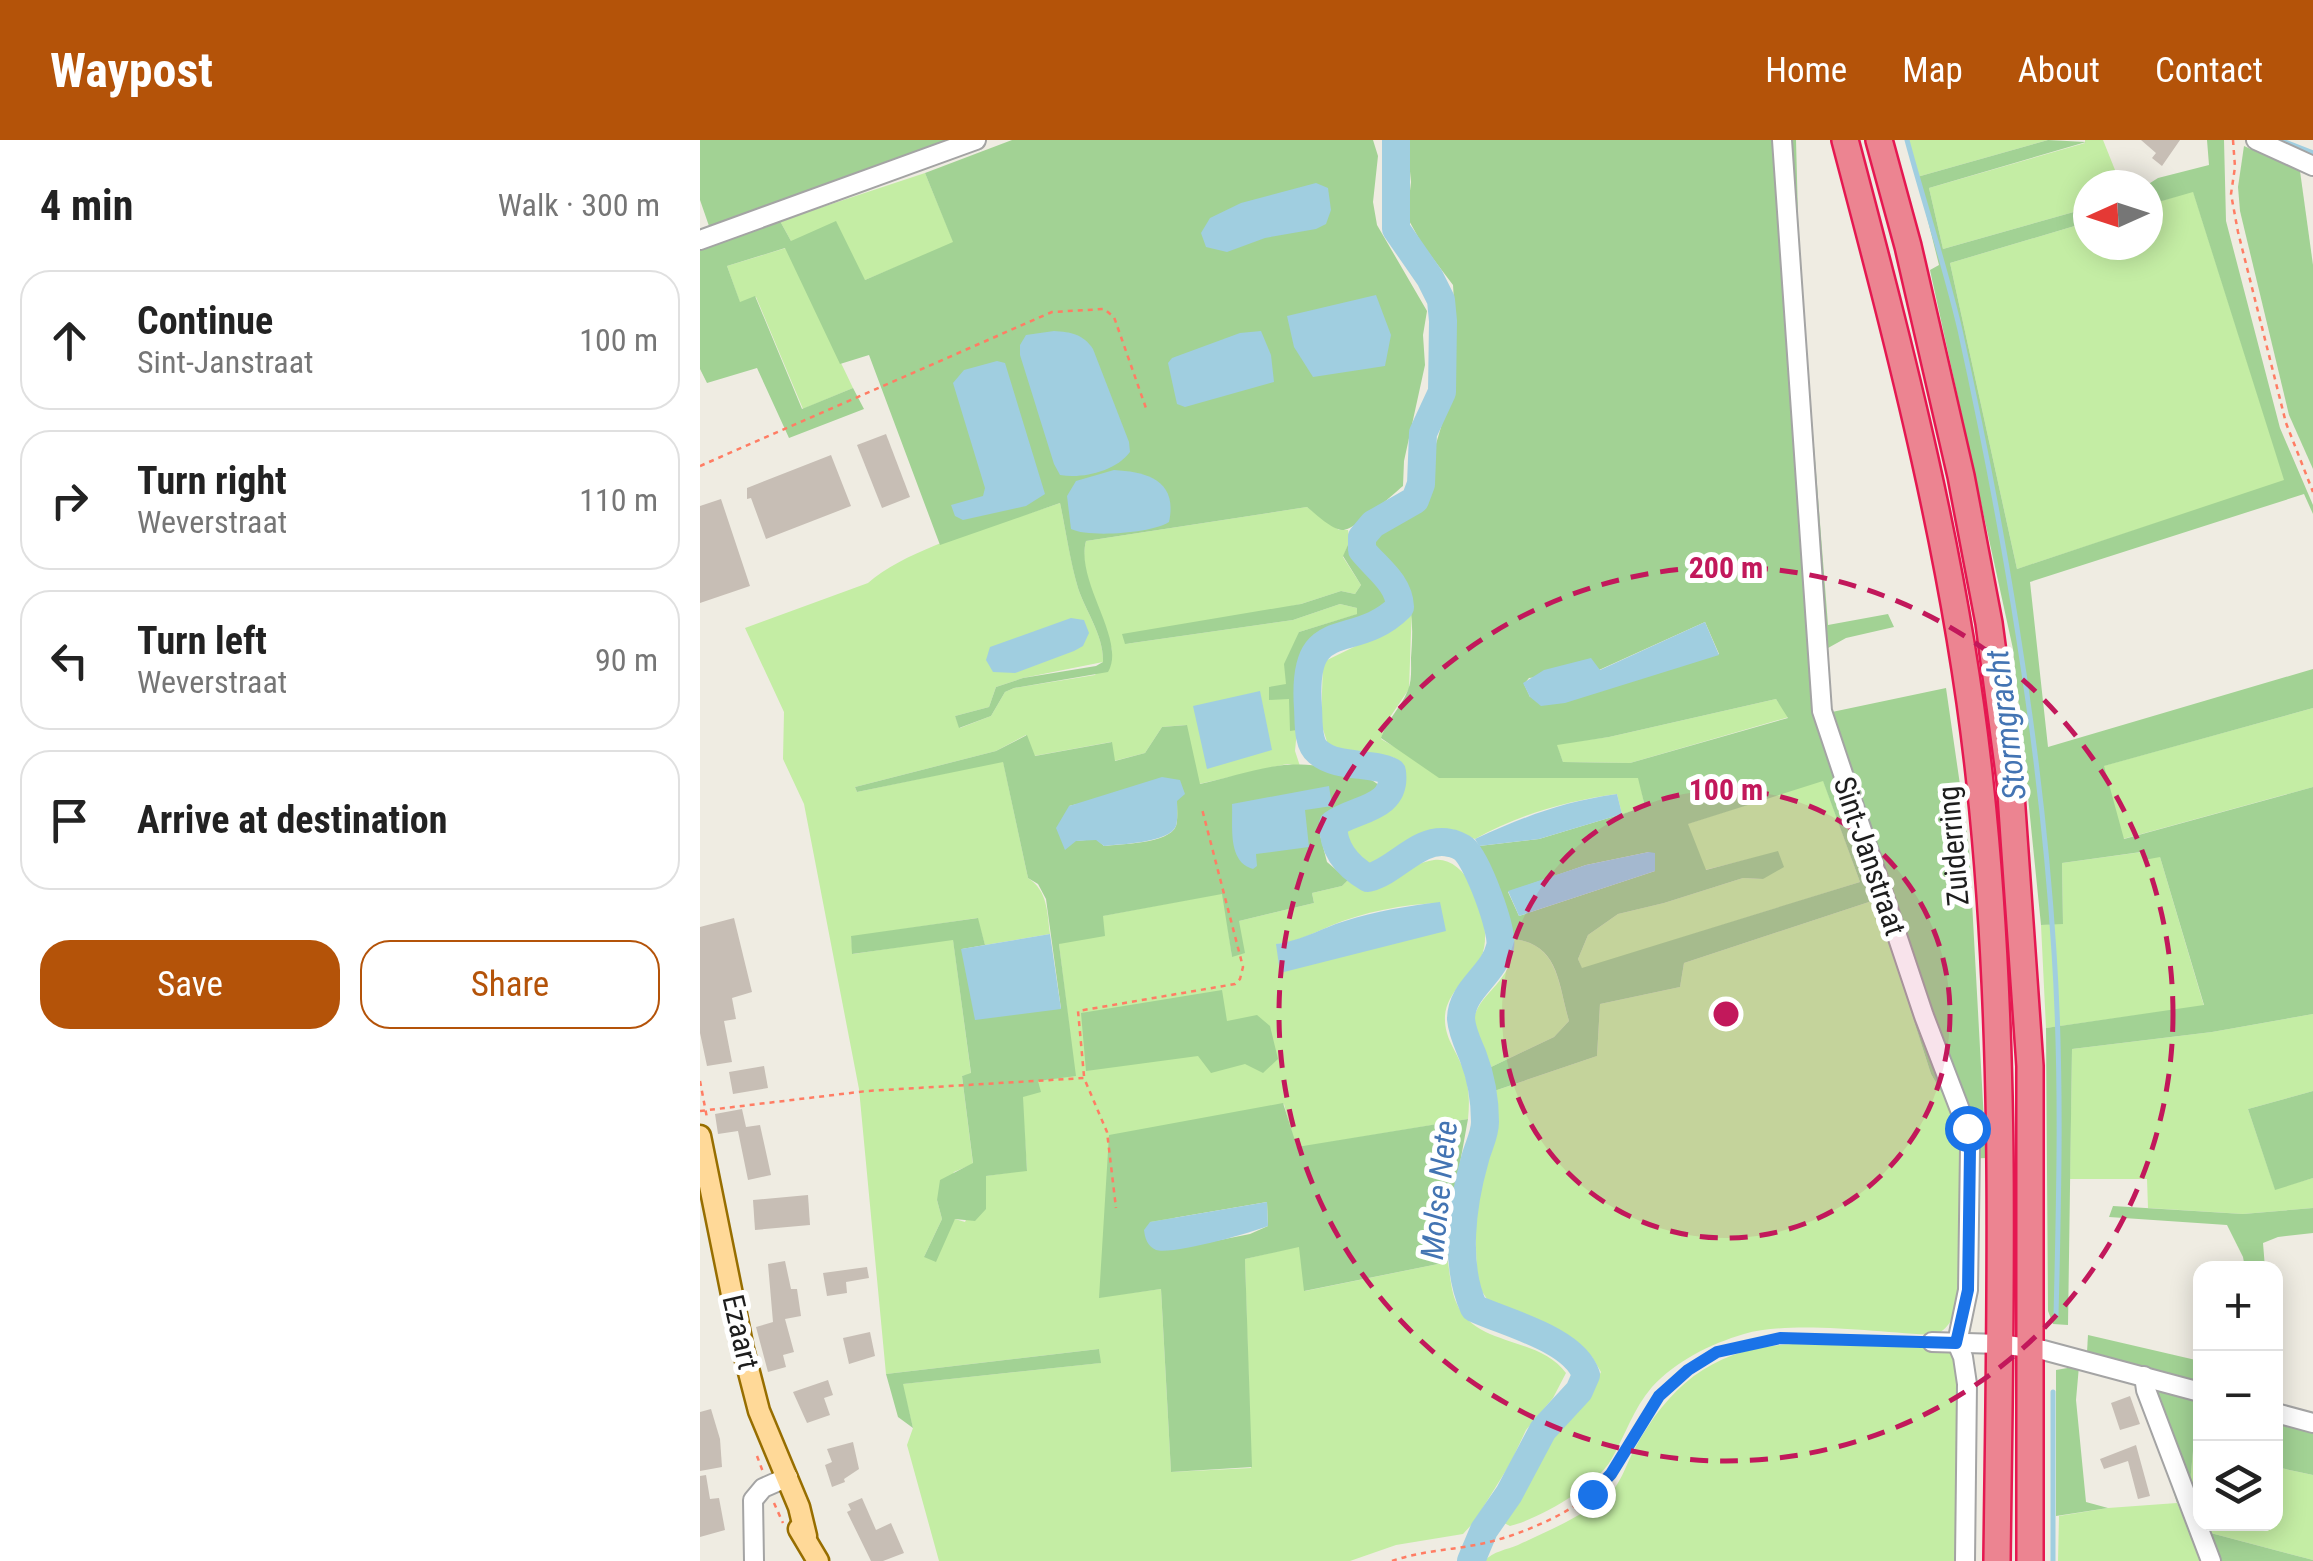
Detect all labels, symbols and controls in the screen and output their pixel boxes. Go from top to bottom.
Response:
text: Waypost [50,42,213,99]
text: Home [1765,50,1847,91]
text: Map [1902,50,1963,91]
text: About [2018,50,2100,91]
text: Contact [2155,50,2263,91]
north arrow [2073,170,2163,260]
text: 4 min [40,181,133,230]
text: Walk · 300 m [498,186,660,224]
text: Continue [137,299,273,343]
icon: ahead [42,313,97,368]
text: 100 m [579,321,658,359]
text: Sint-Janstraat [137,343,313,381]
text: Turn right [137,459,287,503]
icon: right [42,473,97,528]
text: 110 m [579,481,658,519]
text: Weverstraat [137,503,287,541]
text: 200 m [1689,550,1763,585]
text: Turn left [137,619,267,663]
icon: left [42,633,97,688]
text: 90 m [595,641,658,679]
water label: Stormgracht [1978,647,2034,802]
text: Weverstraat [137,663,287,701]
text: 100 m [1689,772,1763,807]
street label: Sint-Janstraat [1827,772,1913,940]
street label: Zuiderring [1930,785,1976,907]
icon: arrive [42,793,97,848]
text: Arrive at destination [137,798,447,842]
button: Save [40,940,340,1029]
button: Share [360,940,660,1029]
centre of rings [1708,996,1744,1032]
route start [1945,1106,1991,1152]
water label: Molse Nete [1413,1119,1465,1261]
map controls [2193,1261,2283,1531]
button: + [2193,1261,2283,1351]
street label: Ezaart [715,1291,767,1373]
button: − [2193,1351,2283,1441]
button: layers [2193,1441,2283,1531]
route end [1570,1472,1616,1518]

